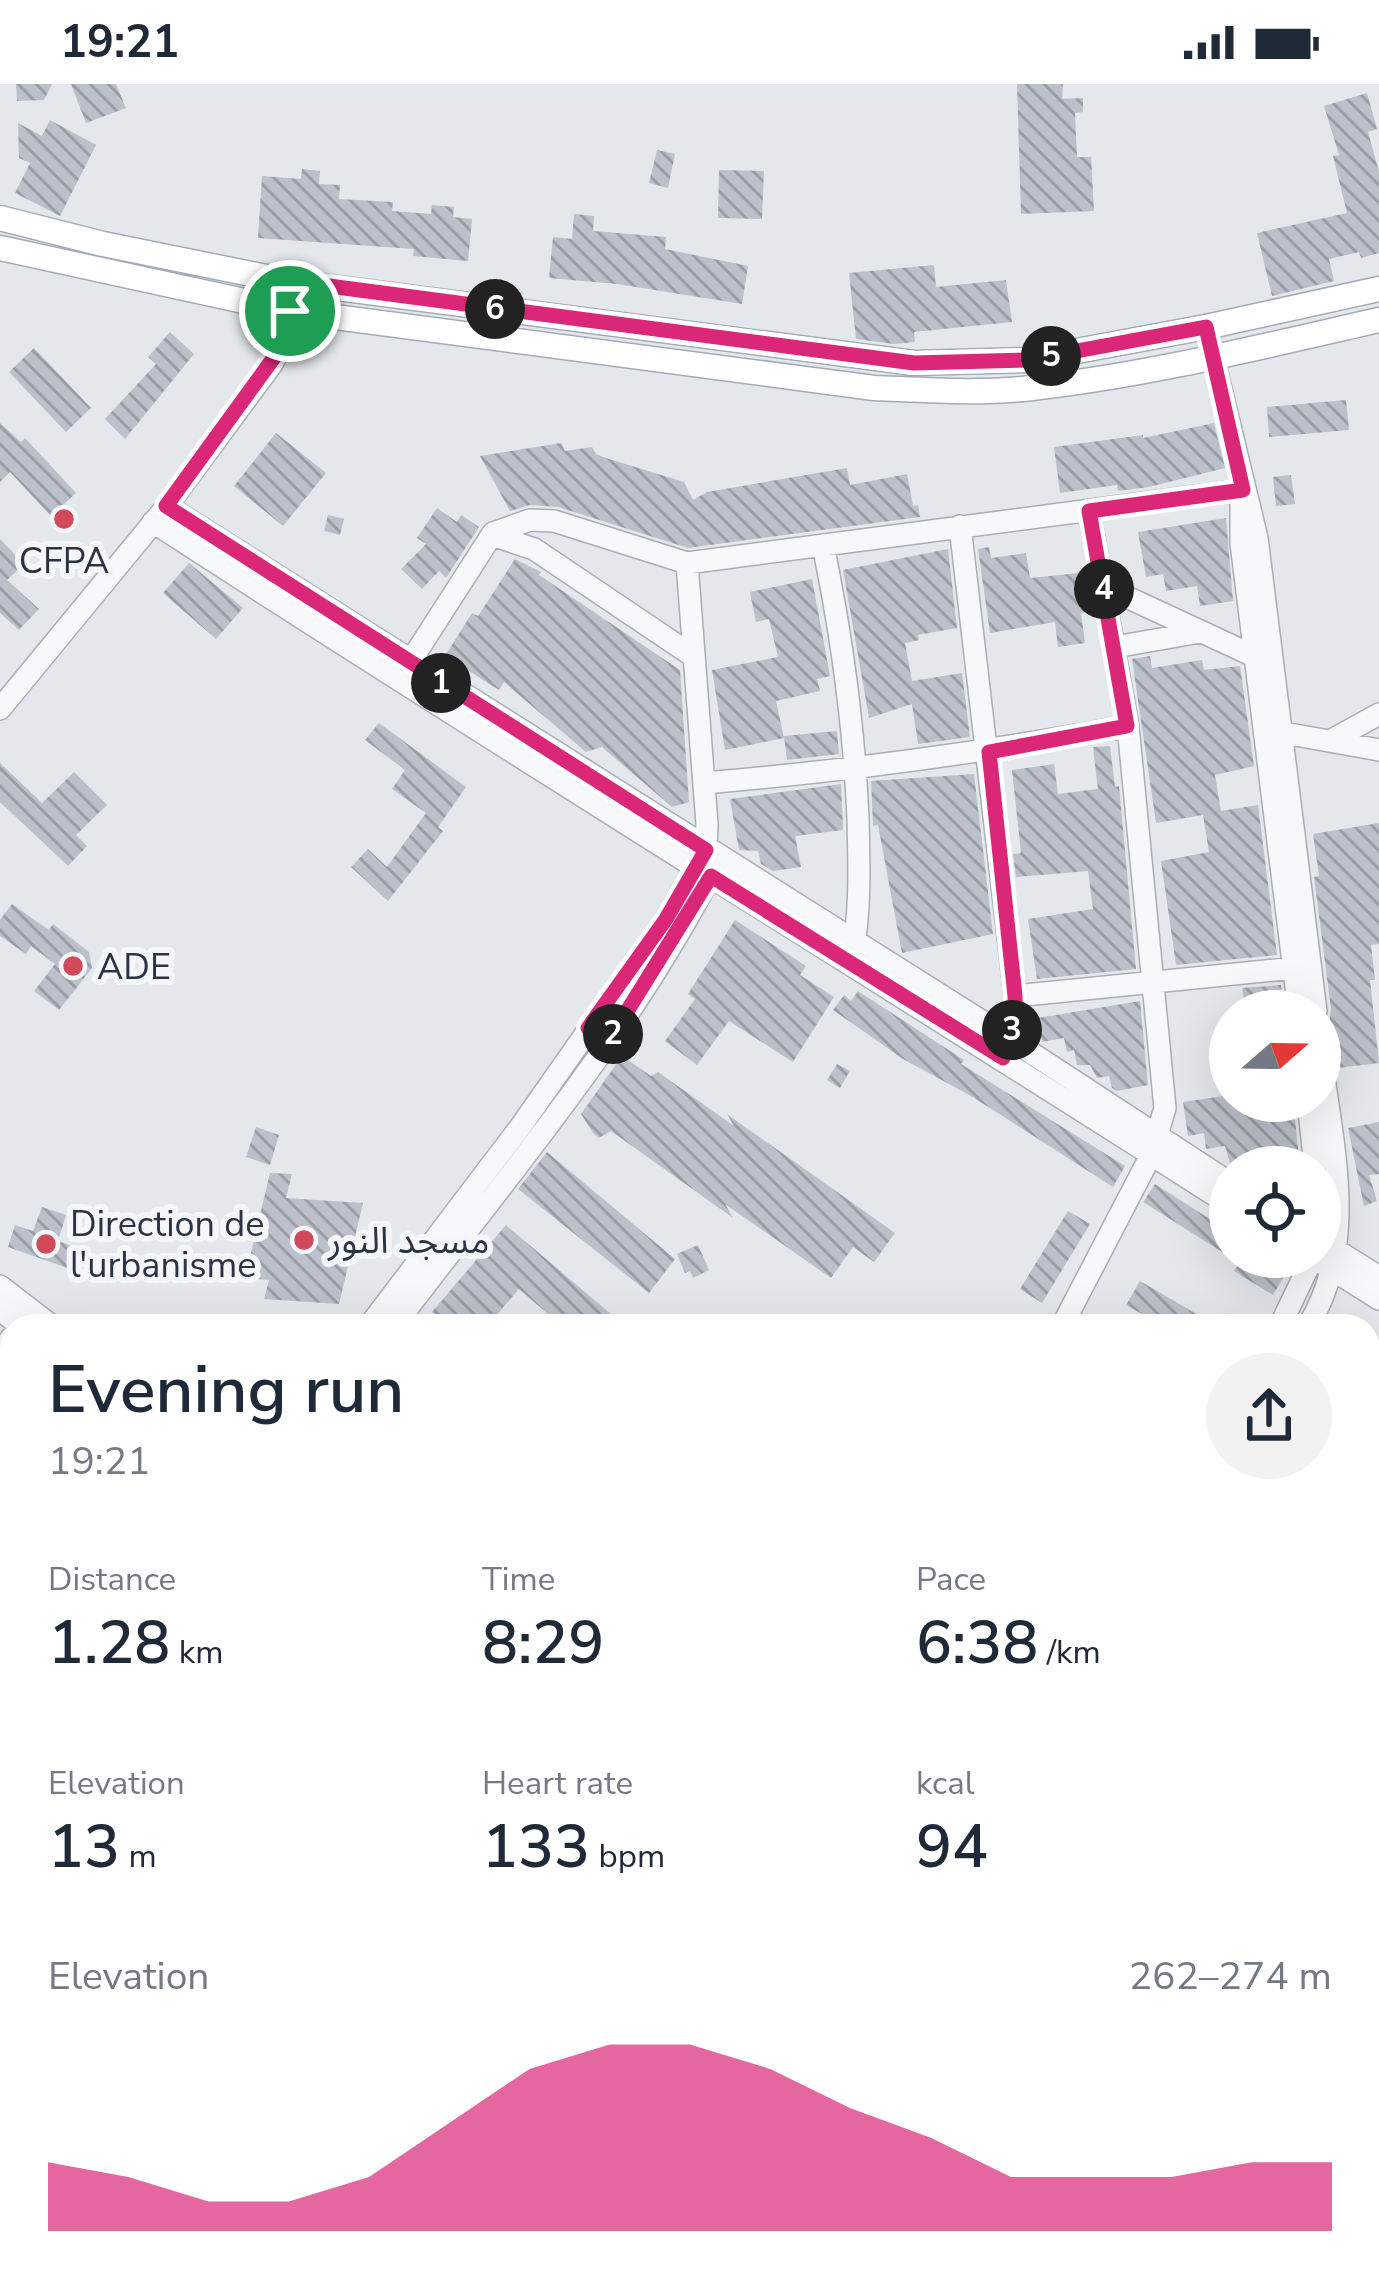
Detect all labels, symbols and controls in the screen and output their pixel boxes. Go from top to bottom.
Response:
text: 19:21 [60,12,179,73]
pin [239,260,341,362]
icon: arrive [257,278,323,344]
pin: 6 [465,279,525,339]
text: 6 [485,286,505,331]
pin: 5 [1021,326,1081,386]
text: 5 [1041,333,1061,378]
marker: CFPA [51,506,77,532]
place label: CFPA [19,537,109,586]
pin: 4 [1074,559,1134,619]
text: 4 [1094,566,1114,611]
pin: 1 [411,653,471,713]
text: 1 [431,660,451,705]
place label: ADE [97,943,171,992]
marker: ADE [60,953,86,979]
north arrow [1209,990,1341,1122]
map controls [1209,990,1341,1278]
pin: 3 [982,1000,1042,1060]
pin: 2 [583,1004,643,1064]
text: 3 [1002,1007,1022,1052]
text: 2 [603,1011,623,1056]
button: locate [1209,1146,1341,1278]
place label: Direction de l'urbanisme [70,1200,264,1290]
place label: مسجد النور [327,1217,489,1266]
marker: مسجد النور [291,1227,317,1253]
marker: Direction de l'urbanisme [33,1231,59,1257]
text: Evening run [48,1345,404,1435]
button: share [1206,1353,1332,1479]
text: 19:21 [48,1435,151,1488]
text: Distance [48,1557,176,1602]
text: Time [482,1557,555,1602]
text: Pace [916,1557,986,1602]
text: 1.28 [48,1602,170,1684]
text: 8:29 [482,1602,604,1684]
text: 6:38 [916,1602,1038,1684]
text: km [170,1630,223,1675]
text: /km [1038,1630,1101,1675]
text: Elevation [48,1761,185,1806]
text: Heart rate [482,1761,633,1806]
text: kcal [916,1761,975,1806]
text: 13 [48,1806,120,1888]
text: 133 [482,1806,590,1888]
text: 94 [916,1806,988,1888]
text: m [120,1834,157,1879]
text: bpm [590,1834,665,1879]
text: Elevation [48,1950,209,2003]
text: 262–274 m [1129,1950,1332,2003]

